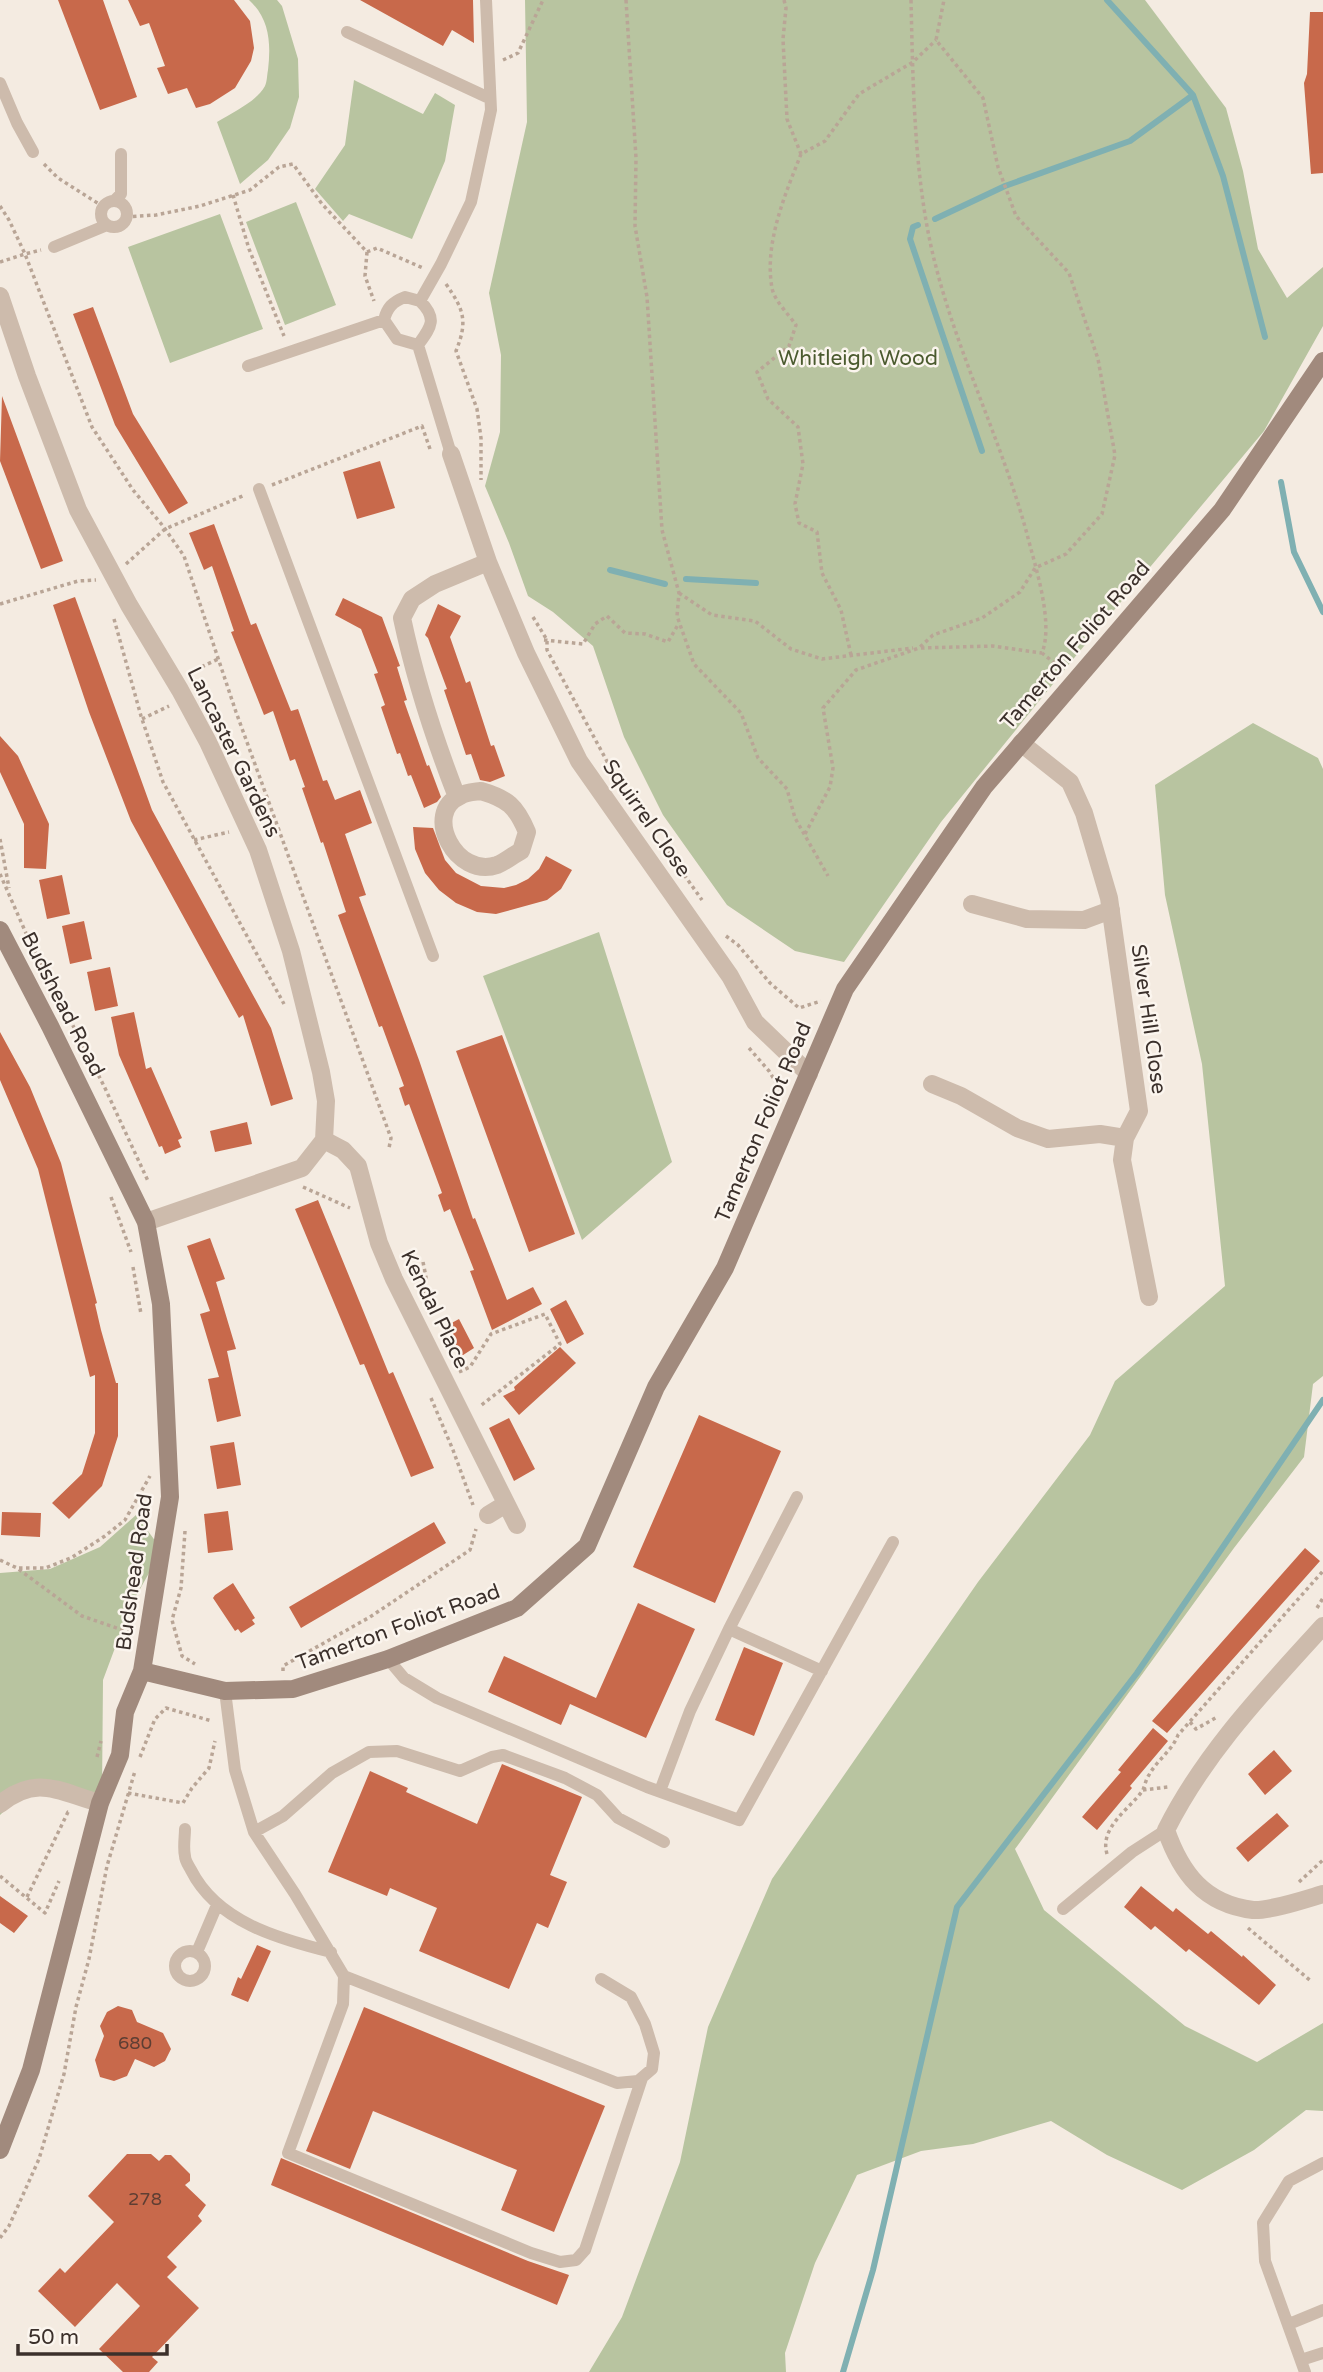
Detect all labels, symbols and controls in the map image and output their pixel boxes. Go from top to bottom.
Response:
park label: Whitleigh Wood [778,346,938,371]
street label: Tamerton Foliot Road [995,556,1155,735]
street label: Lancaster Gardens [181,663,286,841]
street label: Squirrel Close [597,755,696,882]
street label: Budshead Road [15,928,110,1081]
street label: Silver Hill Close [1126,943,1171,1096]
street label: Tamerton Foliot Road [710,1018,817,1226]
street label: Kendal Place [395,1246,474,1373]
street label: Budshead Road [111,1492,158,1652]
street label: Tamerton Foliot Road [293,1579,504,1676]
house number: 680 [118,2032,152,2054]
house number: 278 [128,2188,162,2210]
scale bar [18,2312,166,2356]
text: 50 m [28,2325,79,2350]

